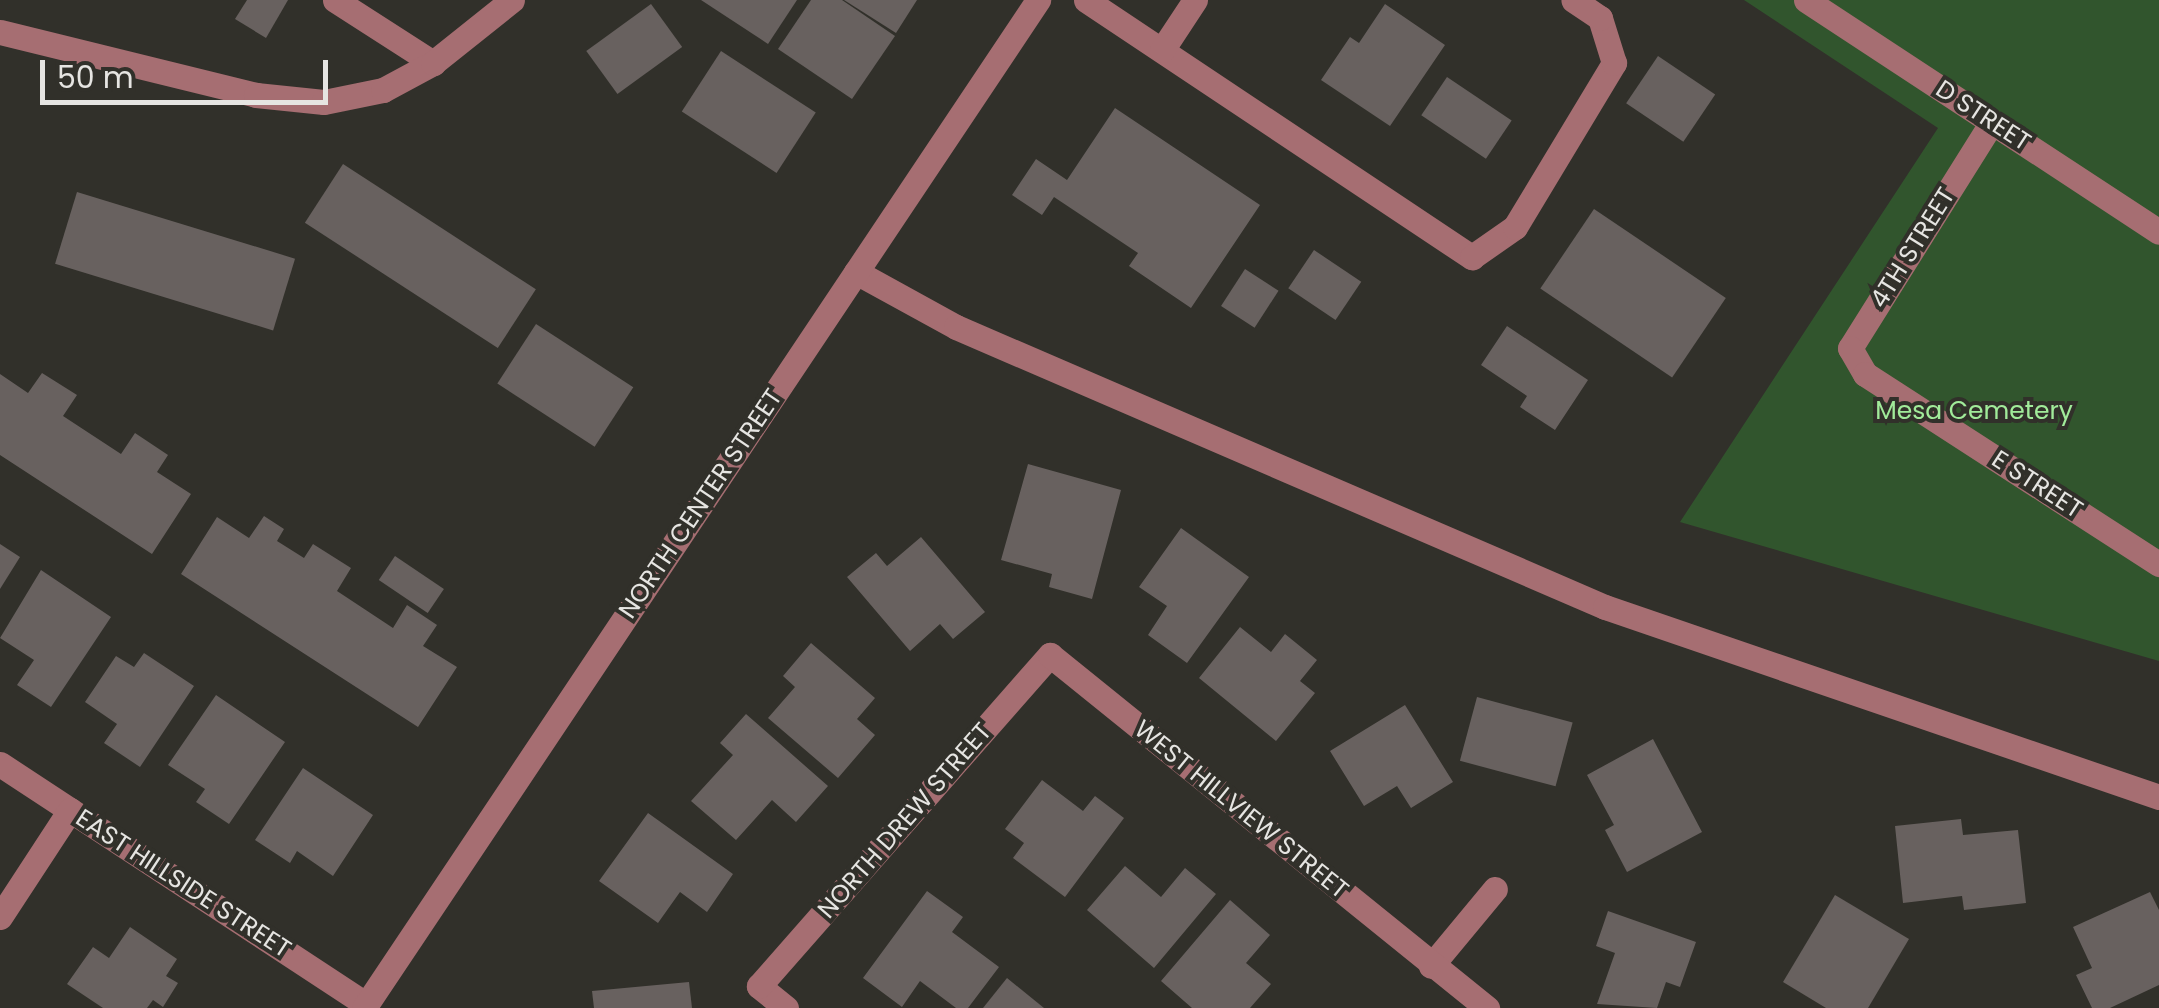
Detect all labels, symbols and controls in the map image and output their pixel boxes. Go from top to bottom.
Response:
scale bar [45,40,332,102]
text: 50 m [57,56,134,99]
street label: D STREET [1930,74,2036,158]
street label: 4TH STREET [1864,182,1962,314]
street label: NORTH CENTER STREET [613,384,789,624]
park label: Mesa Cemetery [1875,396,2073,426]
street label: E STREET [1986,445,2088,525]
street label: WEST HILLVIEW STREET [1128,714,1354,906]
street label: NORTH DREW STREET [812,717,998,925]
street label: EAST HILLSIDE STREET [70,803,296,965]

